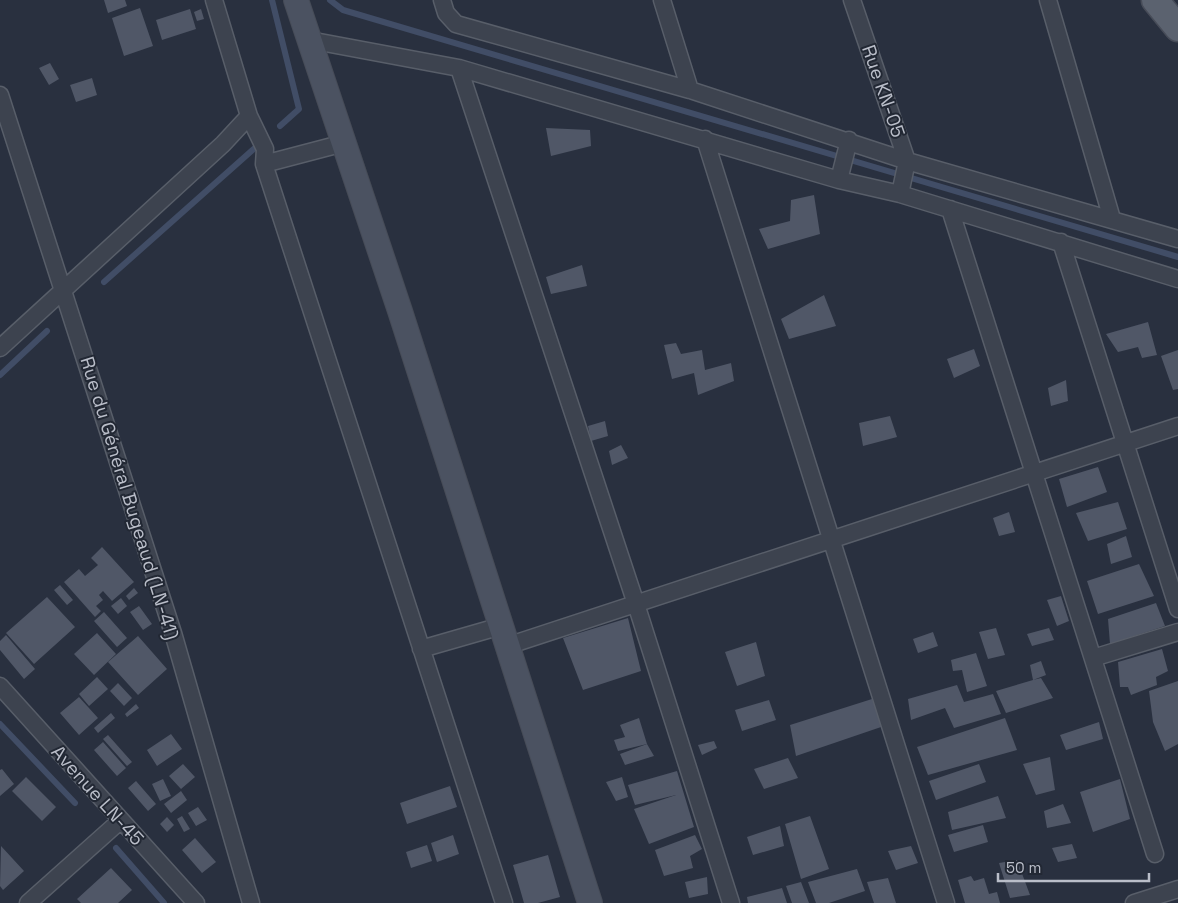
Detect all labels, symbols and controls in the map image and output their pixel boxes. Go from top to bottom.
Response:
street label: Rue KN-05 [856,42,911,141]
street label: Rue du Général Bugeaud (LN-41) [74,353,185,643]
street label: Avenue LN-45 [46,740,149,851]
scale bar [998,850,1149,882]
text: 50 m [1006,858,1041,877]

